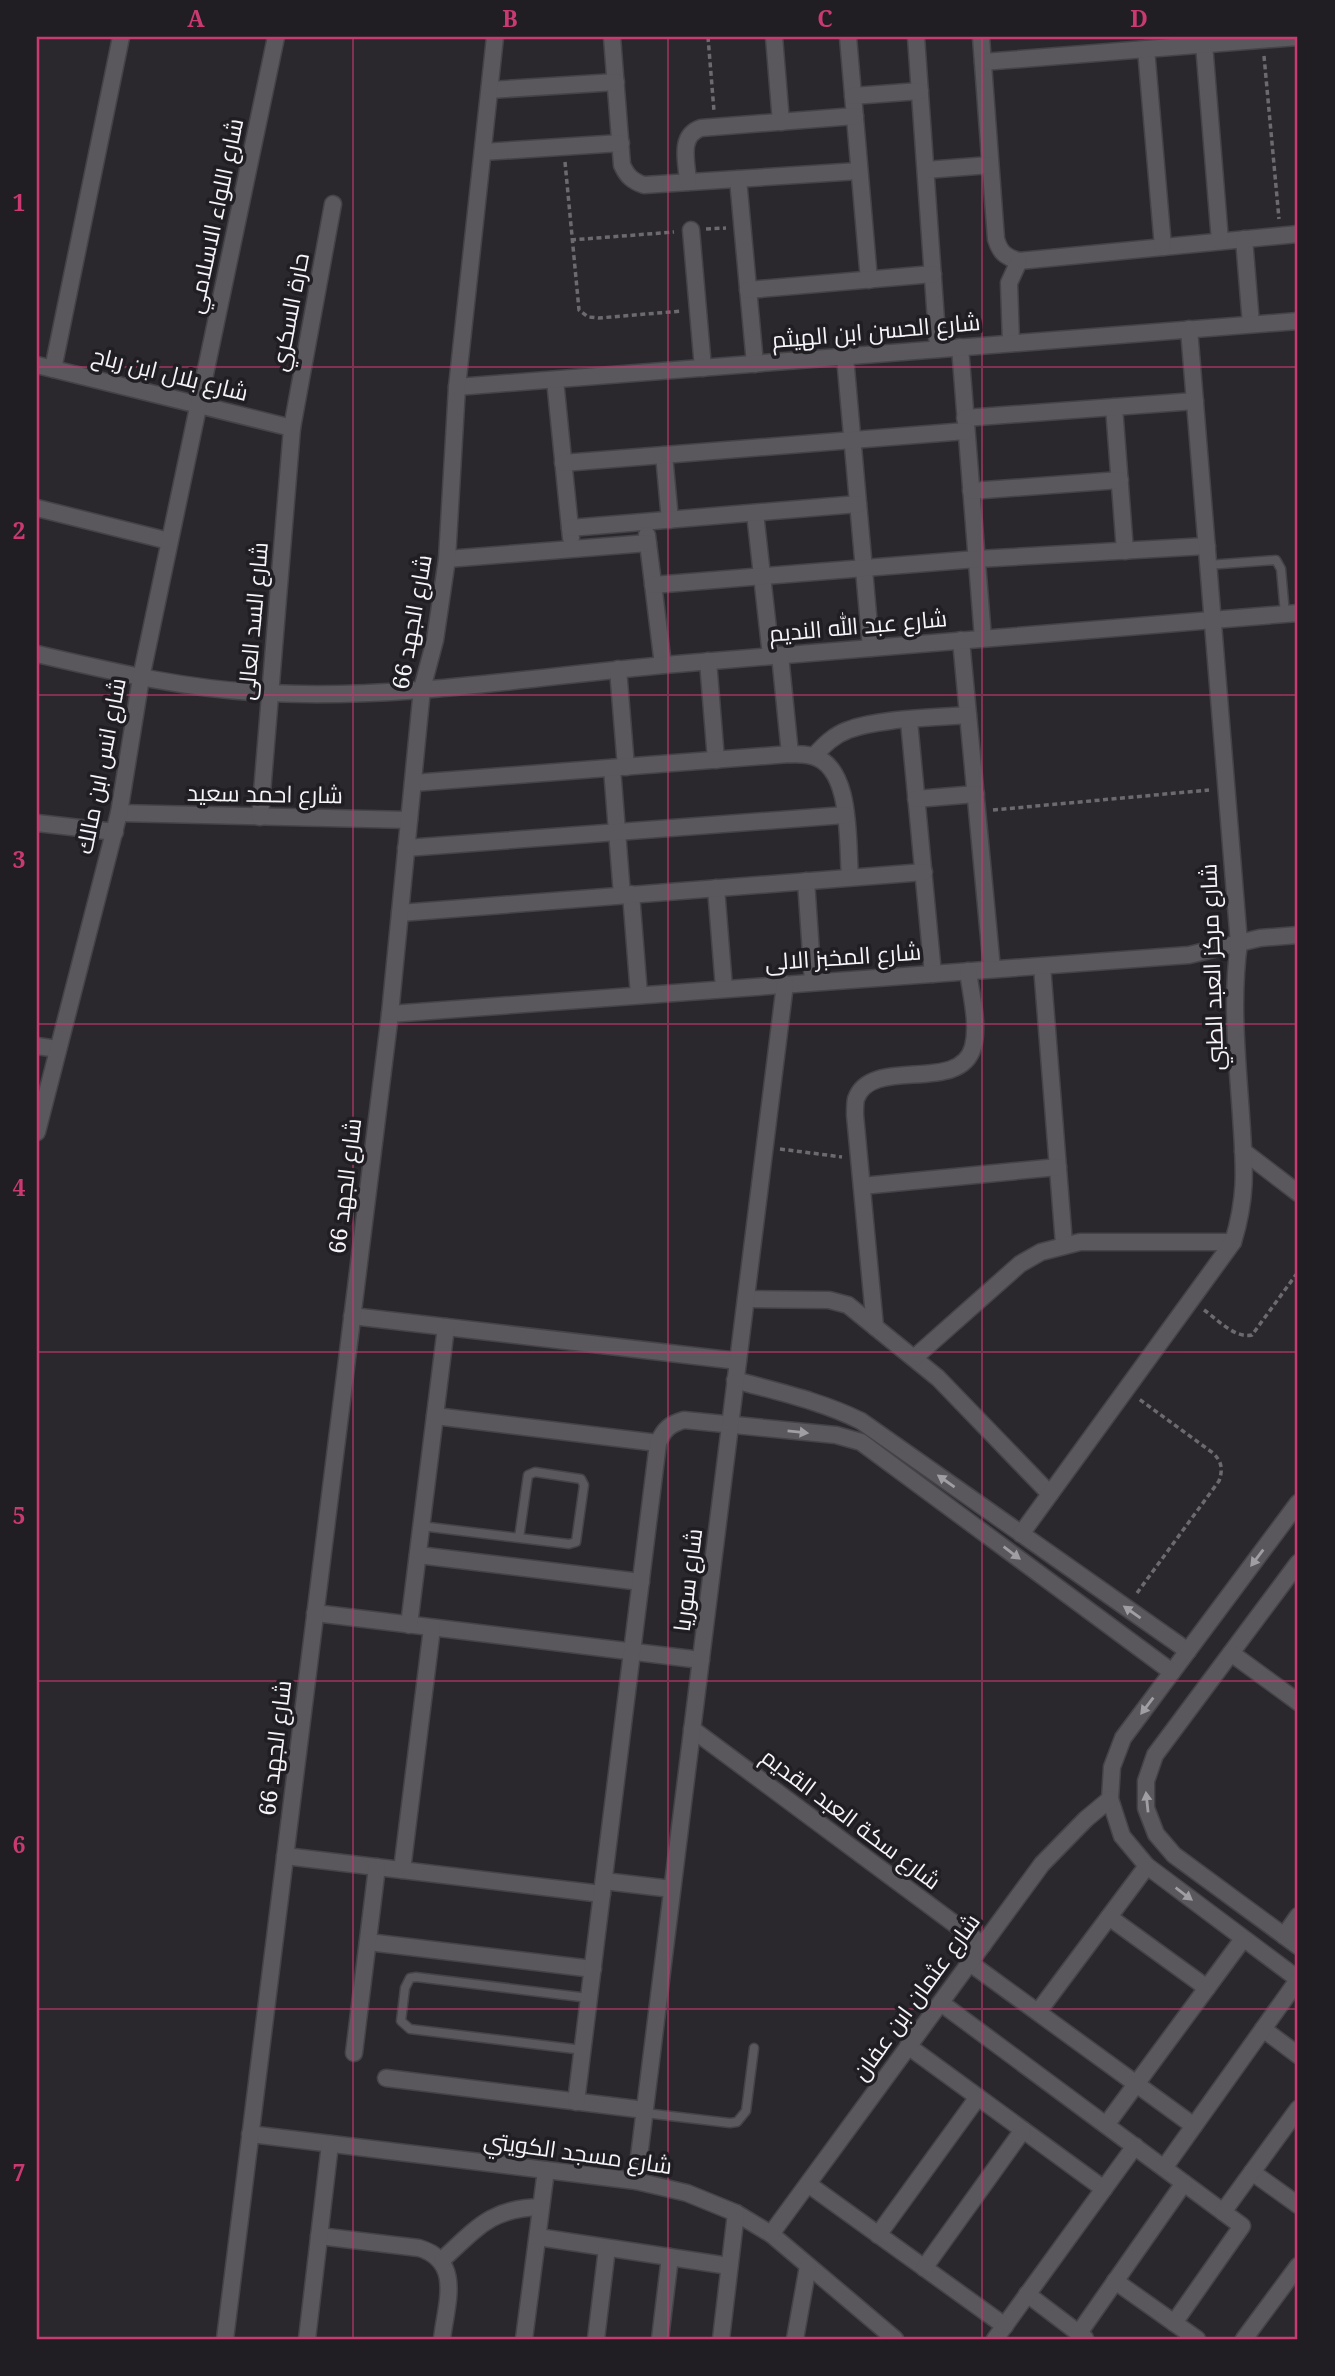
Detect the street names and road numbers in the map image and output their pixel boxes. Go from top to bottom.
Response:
street label: شارع اللواء الاسلامي [178,115,253,317]
street label: حارة السكري [262,250,319,374]
street label: شارع الحسن ابن الهيثم [770,305,982,356]
street label: شارع بلال ابن رباح [88,338,252,409]
street label: شارع السد العالى [229,541,276,701]
street label: شارع الجهد 66 [383,552,440,692]
street label: شارع عبد الله النديم [768,601,948,650]
street label: شارع انس ابن مالك [67,675,134,857]
street label: شارع احمد سعيد [187,776,343,811]
street label: شارع مركز العبد الطبي [1191,863,1234,1071]
street label: شارع المخبز الالى [764,935,922,978]
street label: شارع الجهد 66 [320,1116,369,1255]
street label: شارع سوريا [665,1526,710,1633]
street label: شارع الجهد 66 [250,1678,299,1817]
street label: شارع سكة العبد القديم [755,1740,948,1897]
street label: شارع عثمان ابن عفان [844,1906,988,2087]
street label: شارع مسجد الكويتي [481,2123,674,2184]

